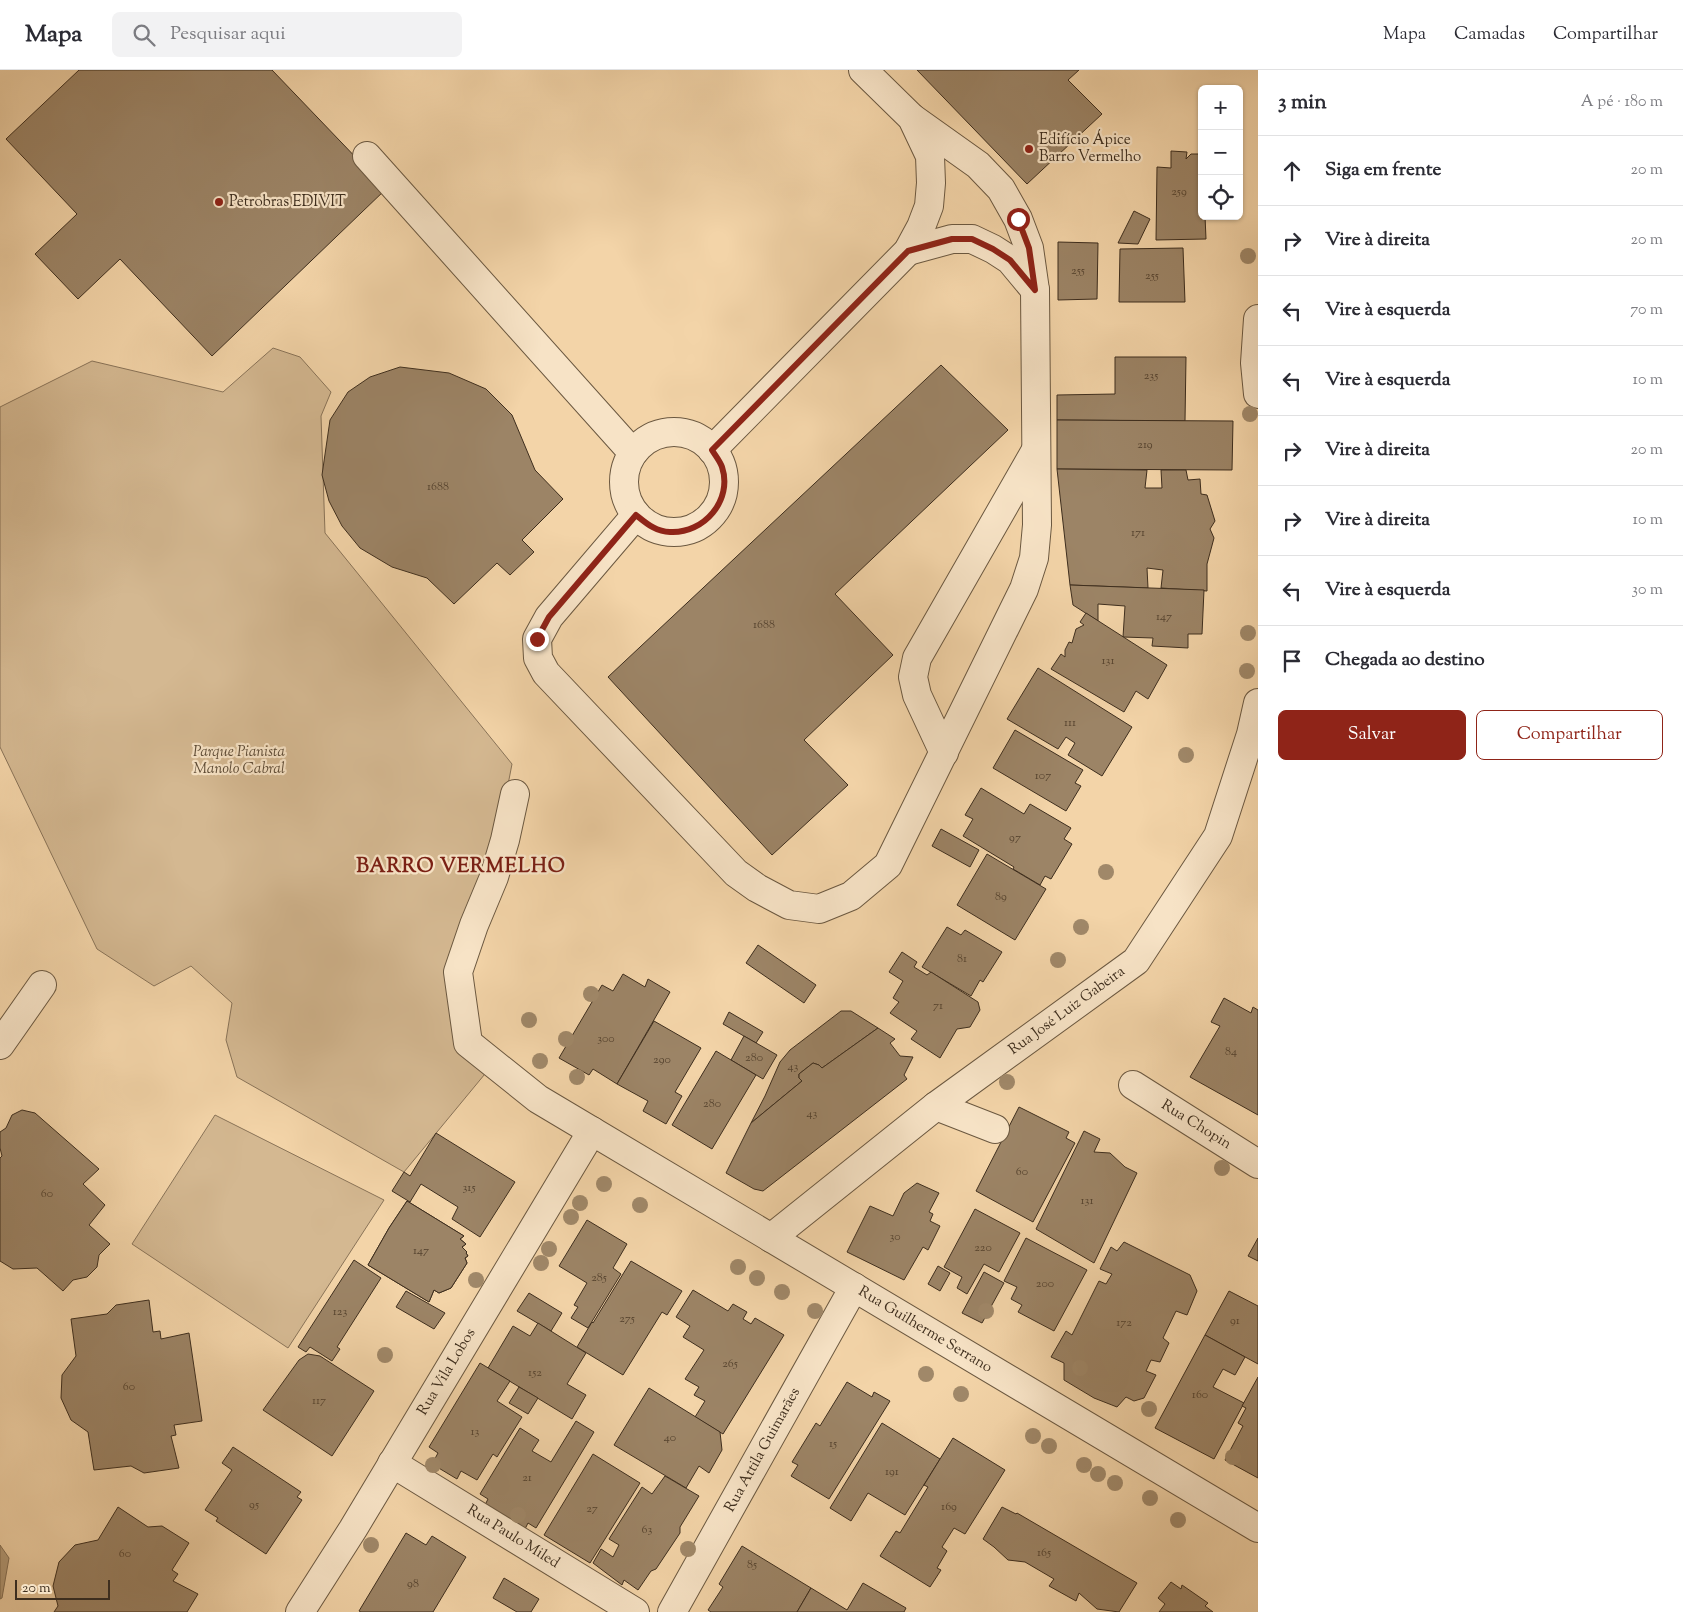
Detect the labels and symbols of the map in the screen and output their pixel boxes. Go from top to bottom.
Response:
place label: Edifício Ápice Barro Vermelho [1039,129,1141,168]
marker: Edifício Ápice Barro Vermelho [1023,143,1035,155]
house number: 259 [1171,183,1187,201]
place label: Petrobras EDIVIT [229,192,346,213]
marker: Petrobras EDIVIT [213,196,225,208]
route start [1007,208,1030,231]
house number: 255 [1071,262,1085,280]
house number: 255 [1145,267,1159,285]
house number: 235 [1144,367,1158,385]
house number: 219 [1137,436,1153,454]
house number: 1688 [427,478,449,496]
house number: 171 [1131,524,1145,542]
house number: 147 [1156,608,1172,626]
house number: 1688 [753,616,775,634]
route end [526,628,549,651]
house number: 131 [1101,652,1115,670]
house number: 111 [1064,714,1076,732]
park label: Parque Pianista Manolo Cabral [193,742,285,780]
house number: 107 [1035,767,1051,785]
house number: 97 [1009,829,1021,847]
district label: BARRO VERMELHO [356,853,566,882]
house number: 89 [995,888,1007,906]
house number: 81 [957,950,967,968]
street label: Rua José Luiz Gabeira [1004,961,1130,1060]
house number: 71 [933,997,943,1015]
house number: 300 [597,1030,615,1048]
house number: 84 [1225,1043,1237,1061]
house number: 280 [745,1049,763,1067]
house number: 290 [653,1051,671,1069]
house number: 43 [788,1058,799,1076]
house number: 280 [703,1095,721,1113]
street label: Rua Chopin [1157,1095,1235,1155]
house number: 43 [807,1105,818,1123]
house number: 60 [1016,1163,1028,1181]
house number: 315 [462,1179,476,1197]
house number: 60 [41,1185,53,1203]
house number: 131 [1080,1192,1094,1210]
house number: 30 [889,1228,901,1246]
house number: 220 [974,1239,992,1257]
house number: 147 [413,1242,429,1260]
house number: 285 [591,1269,607,1287]
house number: 200 [1036,1275,1054,1293]
street label: Rua Guilherme Serrano [854,1282,996,1378]
house number: 123 [333,1303,347,1321]
house number: 275 [619,1310,635,1328]
house number: 91 [1230,1312,1240,1330]
house number: 172 [1116,1314,1132,1332]
street label: Rua Vila Lobos [413,1324,481,1420]
house number: 265 [722,1355,738,1373]
house number: 152 [528,1364,542,1382]
house number: 60 [123,1378,135,1396]
street label: Rua Attila Guimarães [720,1384,806,1516]
house number: 160 [1192,1386,1208,1404]
house number: 117 [312,1392,326,1410]
house number: 13 [471,1423,480,1441]
house number: 40 [664,1429,676,1447]
house number: 15 [829,1435,837,1453]
house number: 191 [885,1463,899,1481]
house number: 21 [522,1469,532,1487]
house number: 95 [249,1496,259,1514]
house number: 169 [941,1498,957,1516]
street label: Rua Paulo Miled [463,1500,564,1574]
house number: 27 [586,1500,598,1518]
house number: 63 [642,1521,653,1539]
house number: 165 [1037,1544,1051,1562]
house number: 60 [119,1545,131,1563]
house number: 85 [747,1556,757,1574]
house number: 98 [407,1575,419,1593]
scale bar [15,1577,110,1600]

